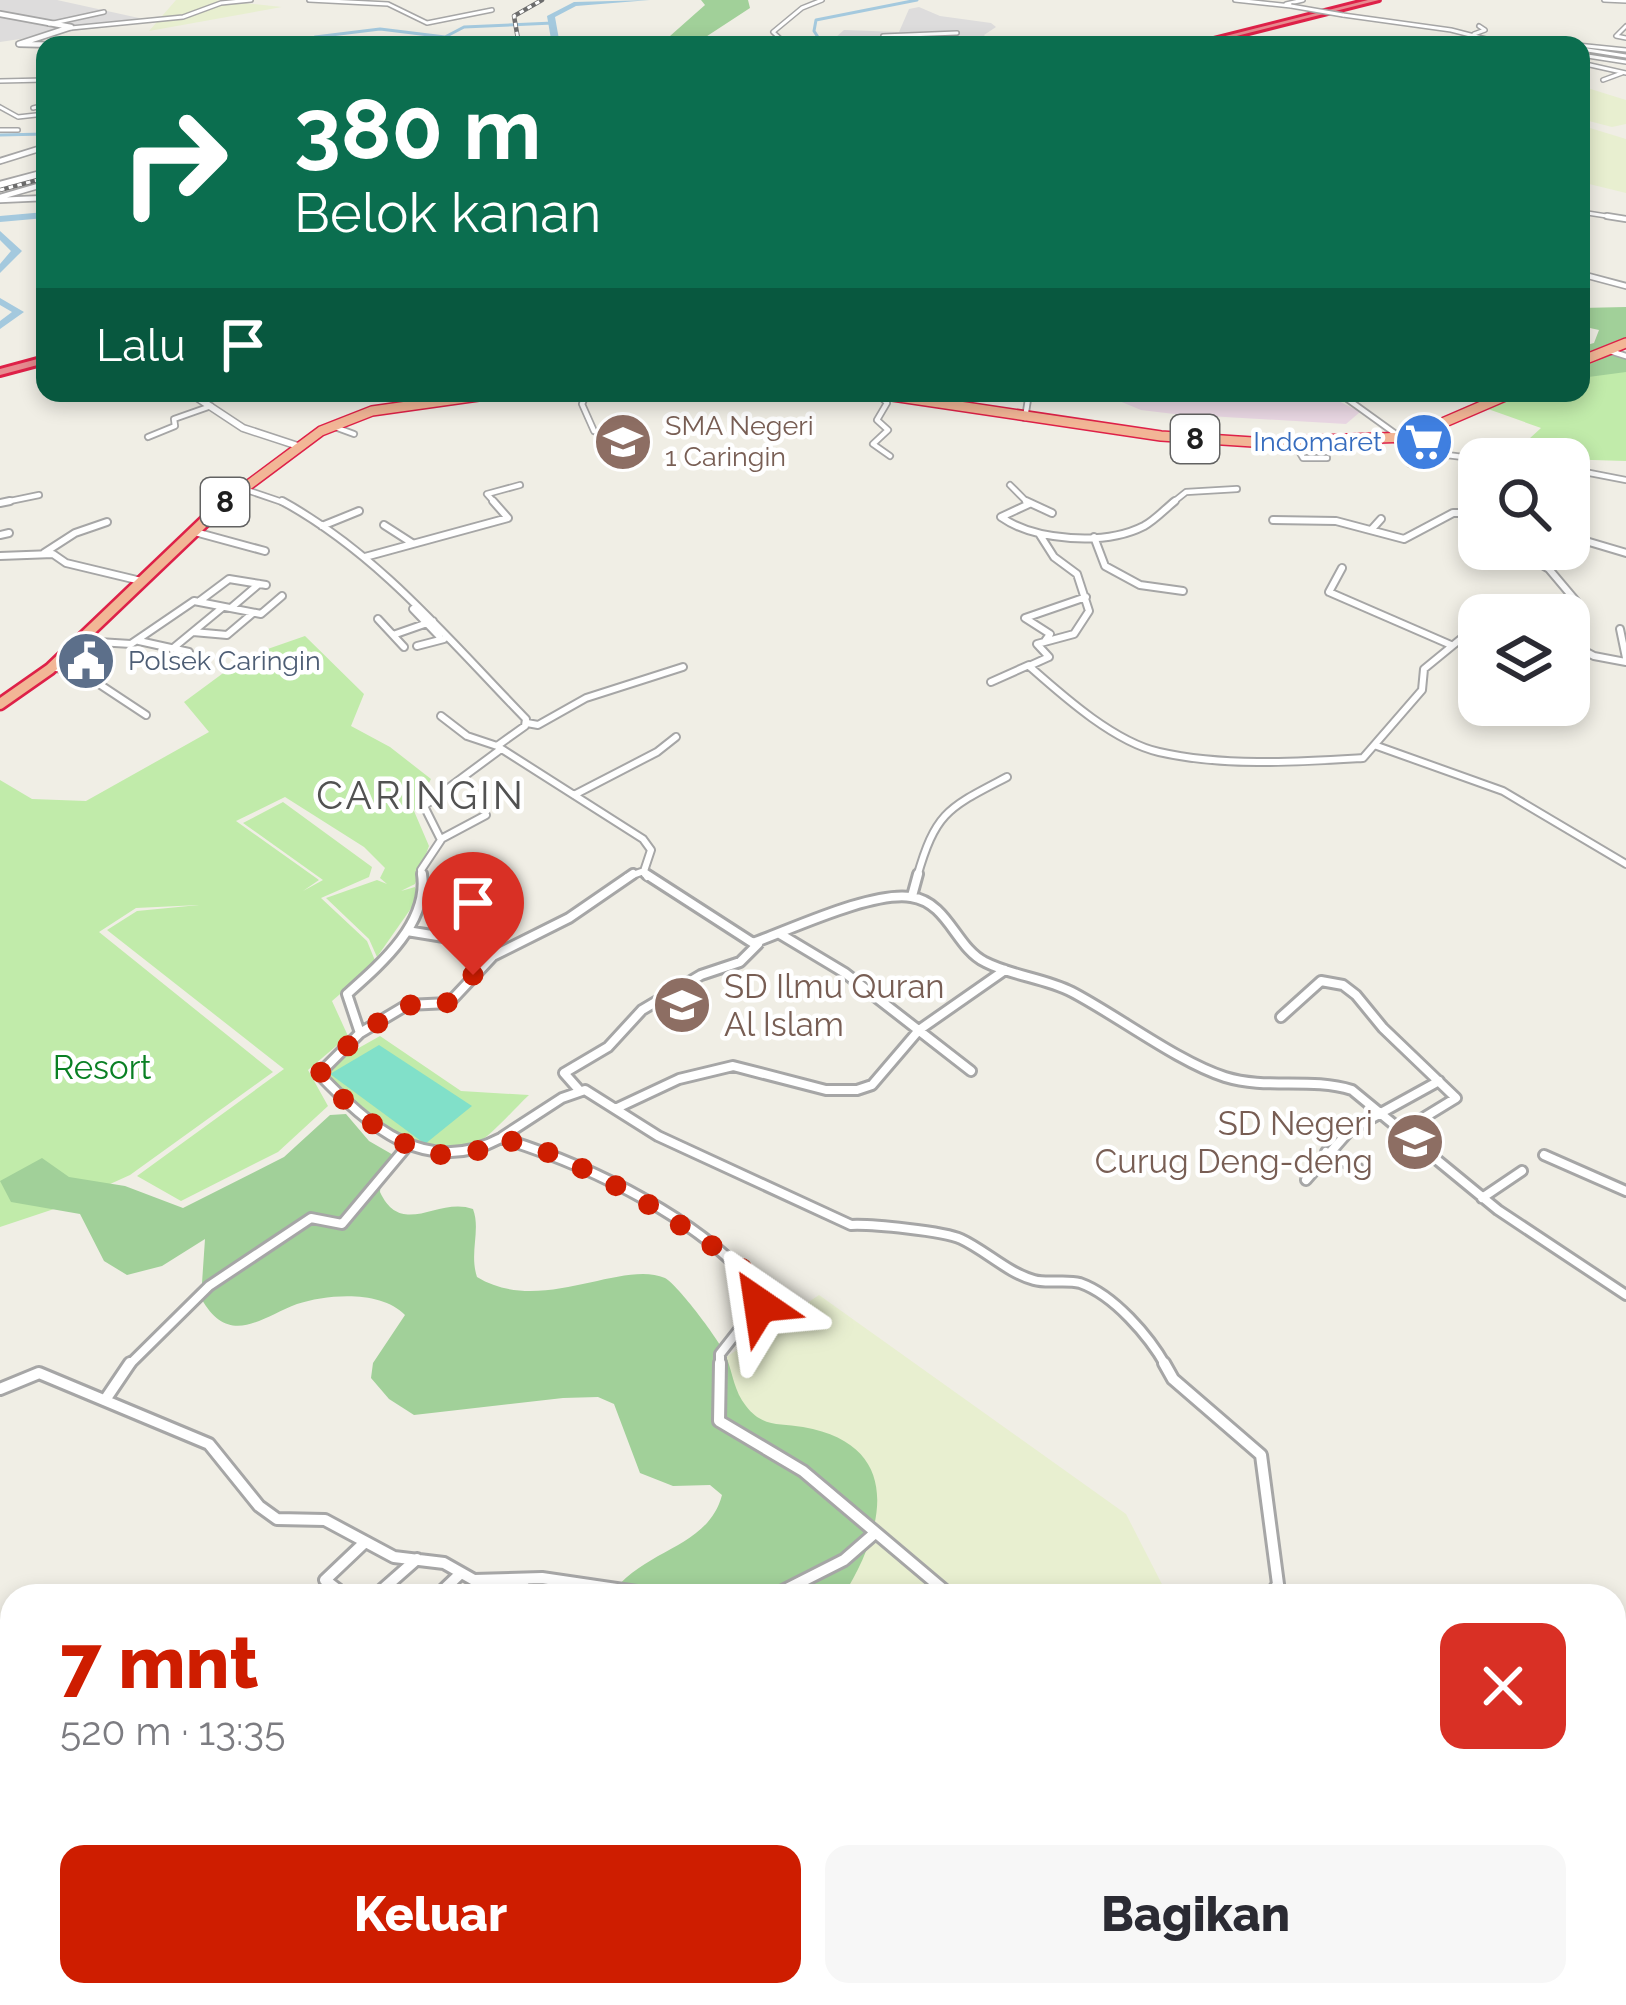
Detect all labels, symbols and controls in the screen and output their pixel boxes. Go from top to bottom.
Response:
text: 380 m [294,80,542,179]
icon: right [96,84,252,240]
text: Belok kanan [294,181,601,245]
icon: arrive [210,312,276,378]
text: Lalu [96,319,186,372]
place label: SMA Negeri 1 Caringin [665,410,814,472]
school or university icon: SMA Negeri 1 Caringin [592,411,654,473]
supermarket icon: Indomaret [1393,411,1455,473]
road number: 8 [1171,415,1219,463]
place label: Indomaret [1253,426,1382,457]
map controls [1458,438,1590,726]
button: search [1458,438,1590,570]
road number: 8 [201,478,249,526]
button: layers [1458,594,1590,726]
public building icon: Polsek Caringin [55,630,117,692]
place label: Polsek Caringin [128,645,321,676]
district label: CARINGIN [316,772,526,818]
pin [422,852,524,975]
icon: arrive [440,870,506,936]
place label: SD Ilmu Quran Al Islam [724,967,945,1044]
school or university icon: SD Ilmu Quran Al Islam [651,974,713,1036]
park label: Resort [53,1048,151,1087]
place label: SD Negeri Curug Deng-deng [1095,1104,1373,1181]
school or university icon: SD Negeri Curug Deng-deng [1384,1111,1446,1173]
position arrow [697,1242,823,1368]
text: 7 mnt [60,1620,258,1705]
button: close [1440,1623,1566,1749]
text: 520 m · 13:35 [60,1708,285,1754]
button: Keluar [60,1845,801,1983]
button: Bagikan [825,1845,1566,1983]

